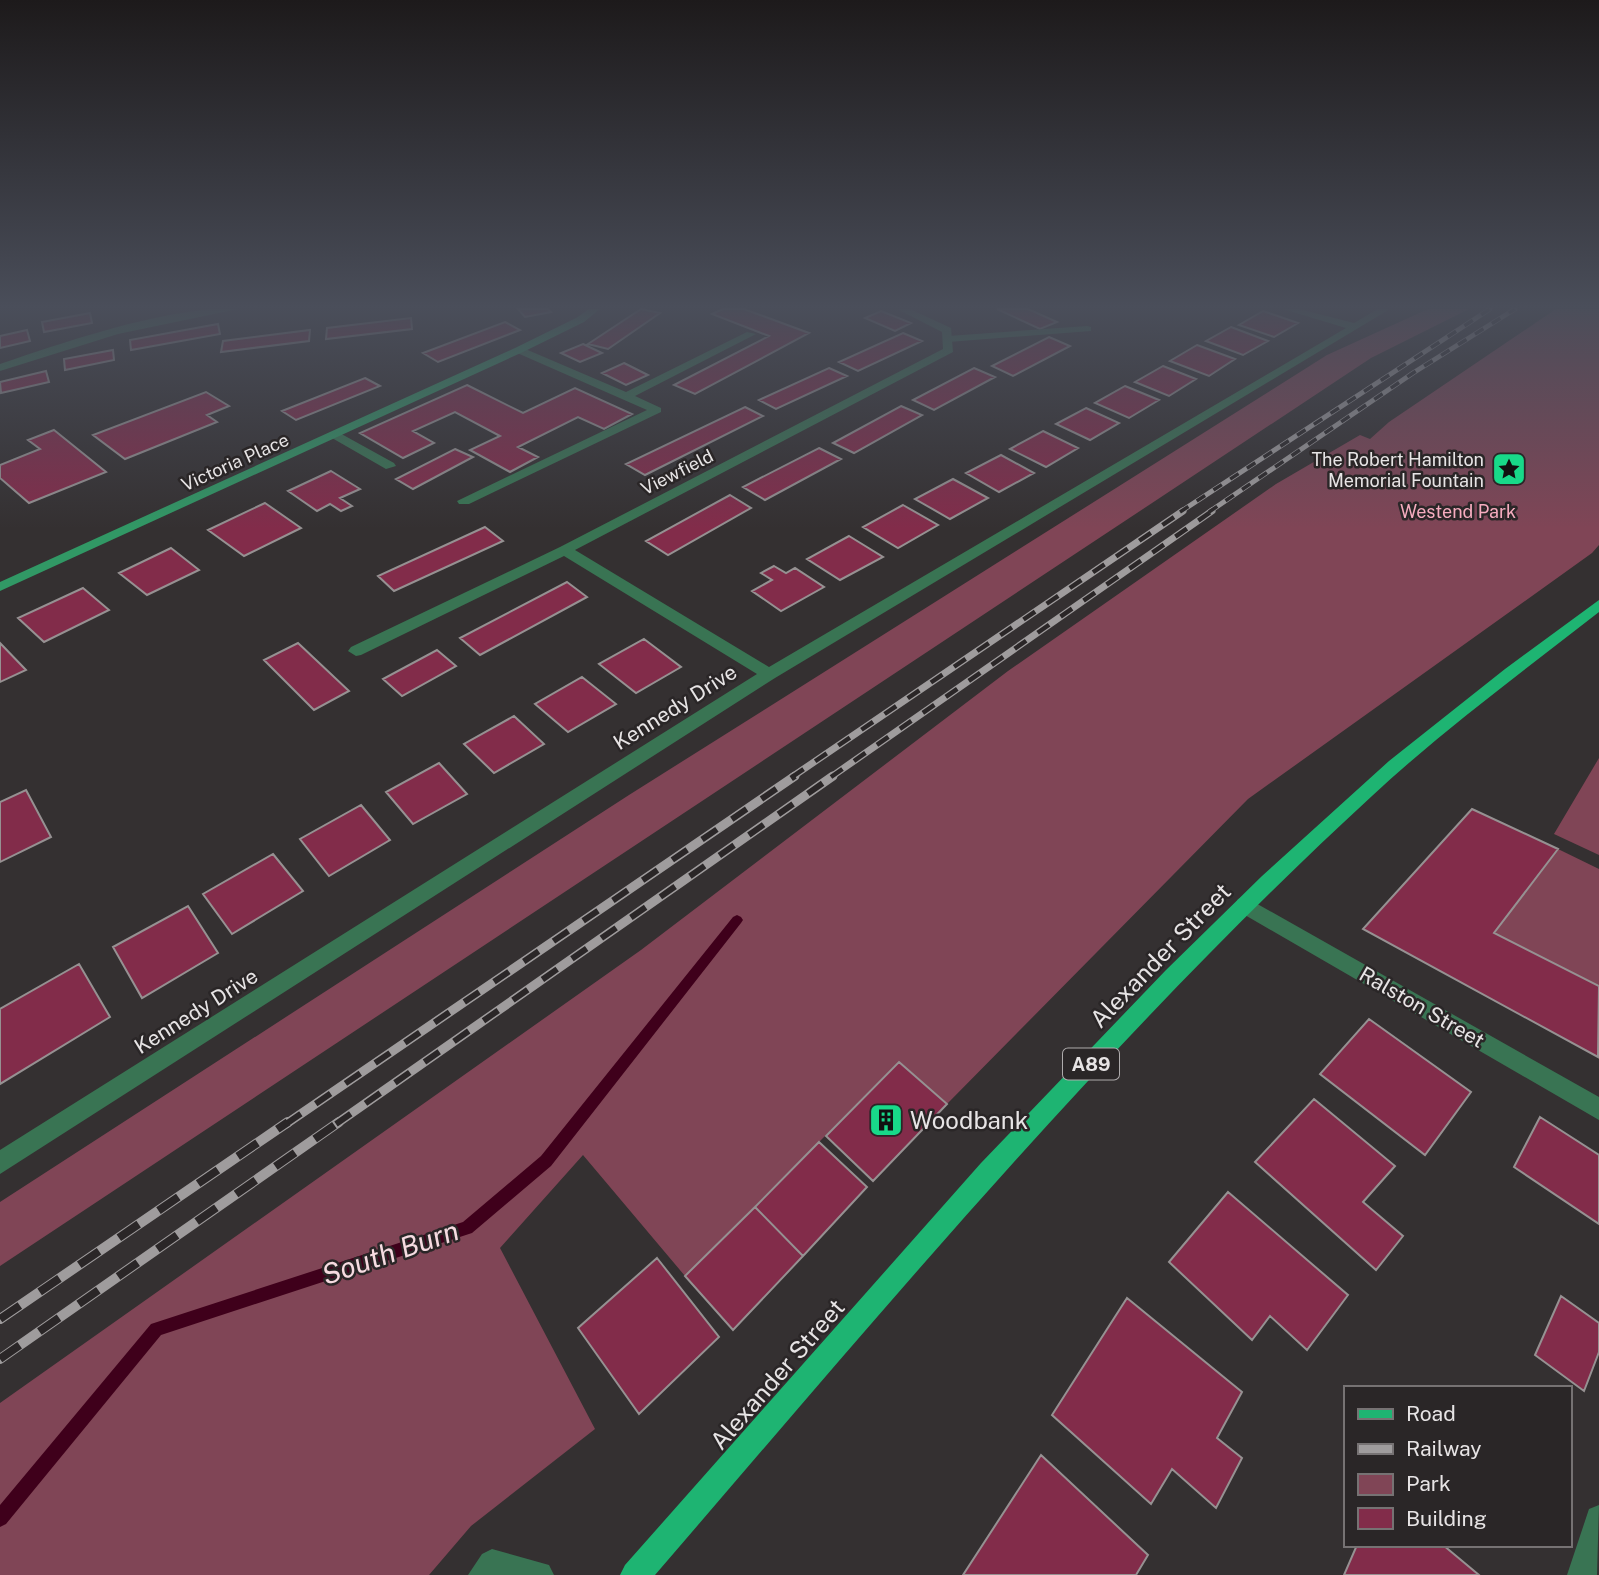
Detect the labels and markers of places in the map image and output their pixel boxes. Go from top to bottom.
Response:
place label: The Robert Hamilton Memorial Fountain [1311,449,1484,491]
place icon: The Robert Hamilton Memorial Fountain [1490,450,1528,488]
building icon: Woodbank [867,1101,905,1139]
place label: Woodbank [910,1106,1028,1134]

